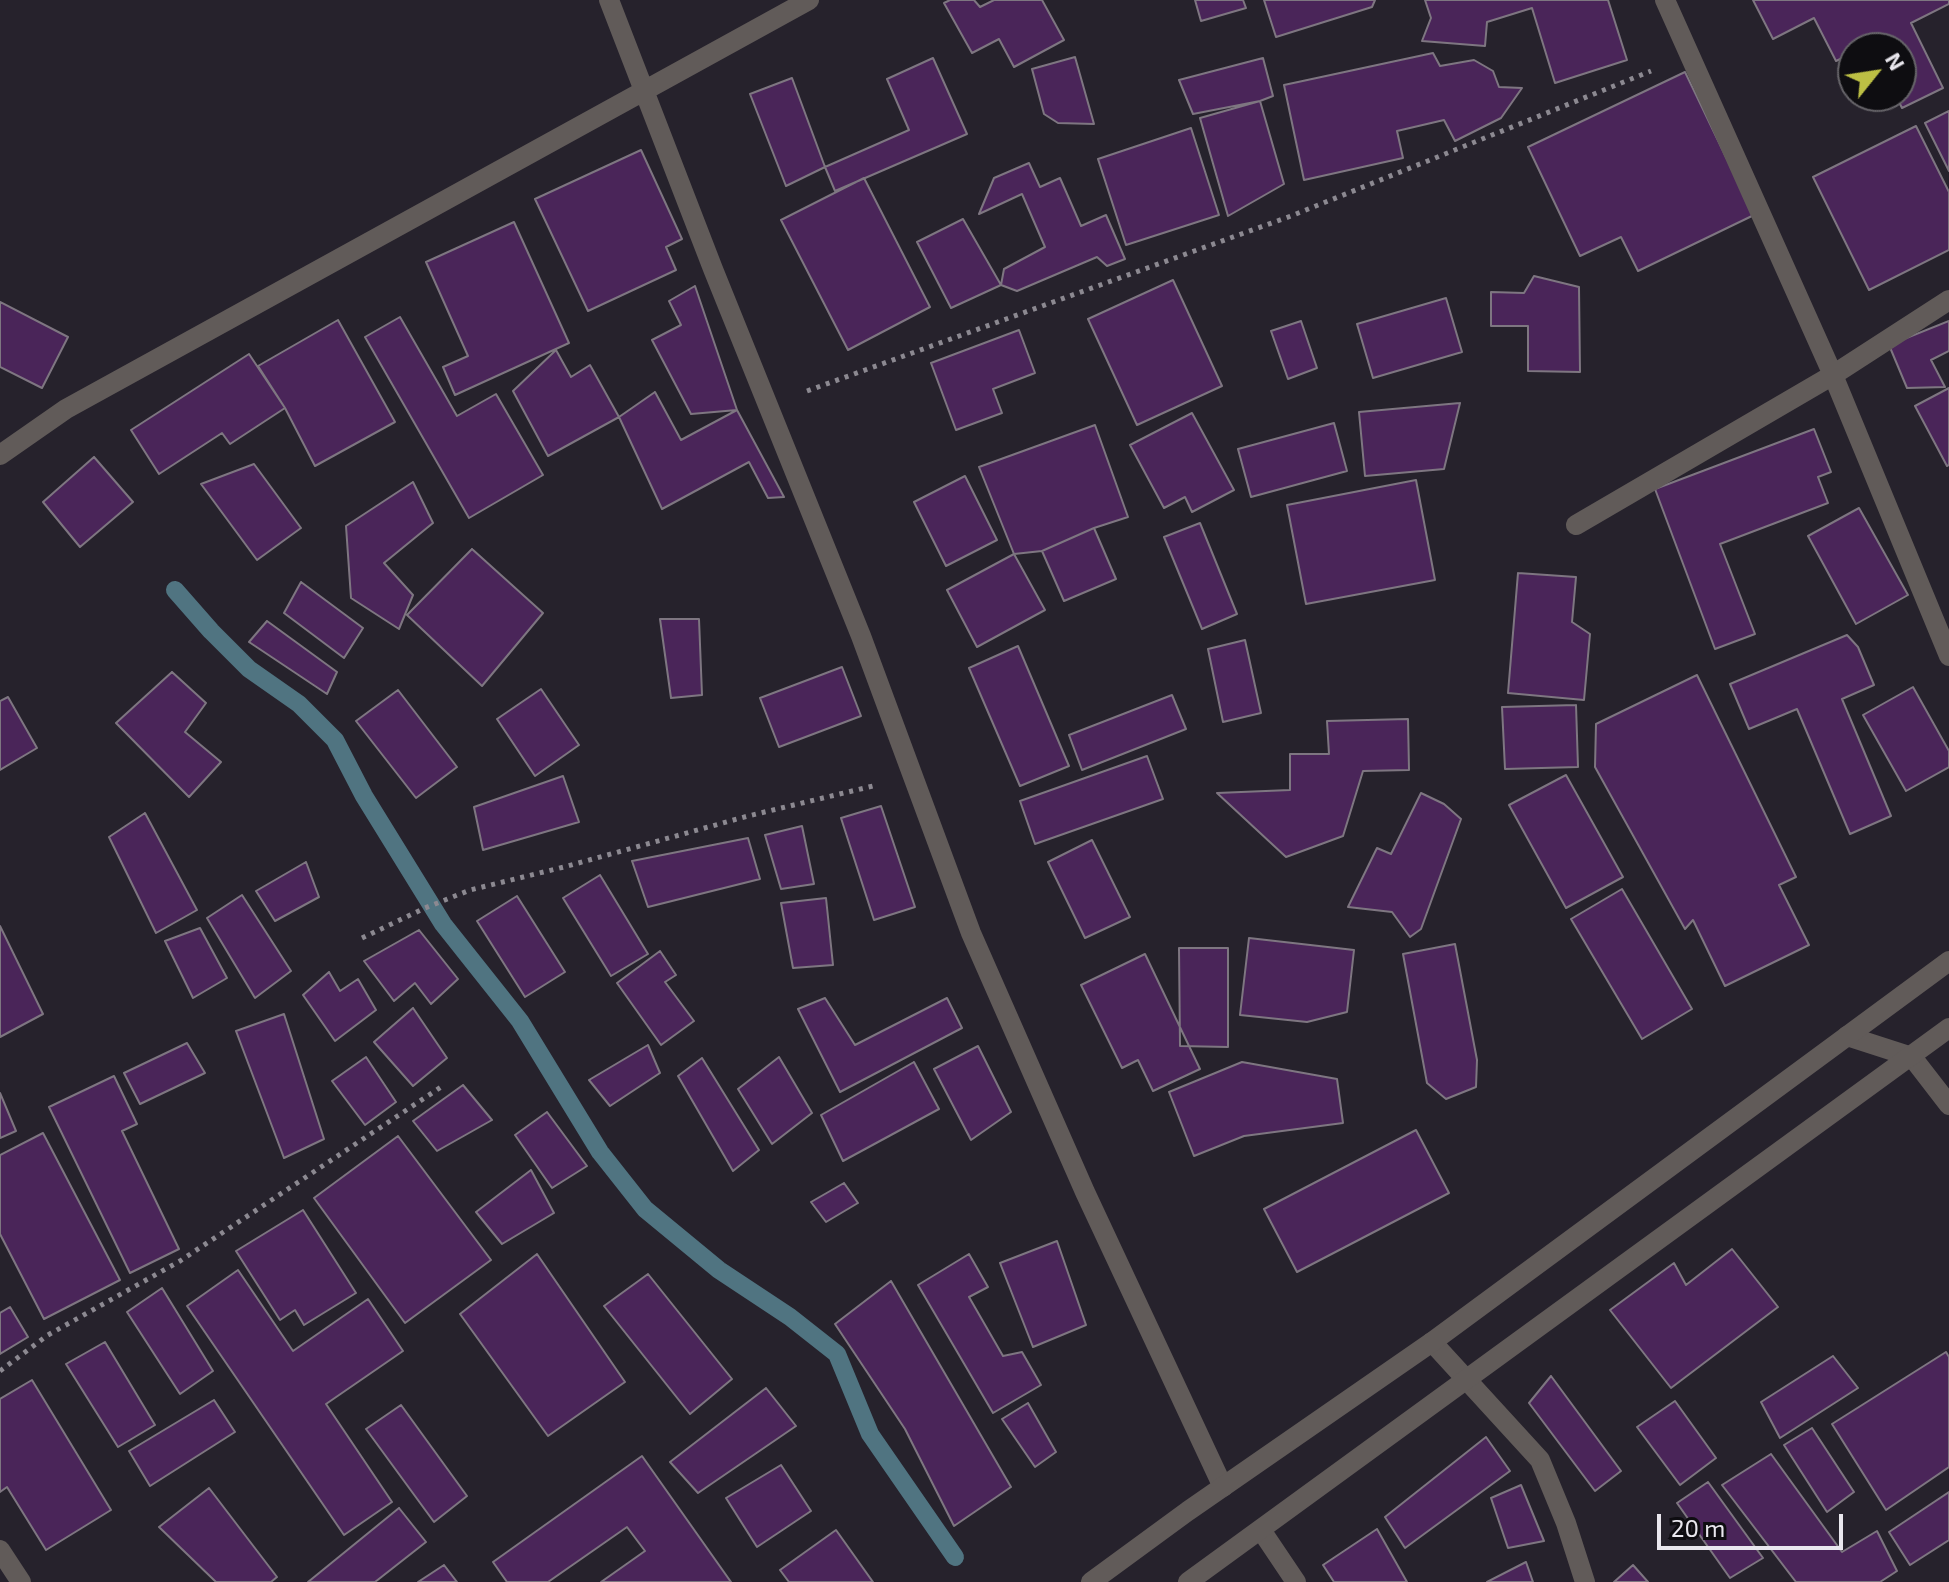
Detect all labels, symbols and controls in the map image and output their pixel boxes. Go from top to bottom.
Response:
north arrow [1837,32,1917,112]
text: N [1881,48,1911,74]
scale bar [1661,1498,1847,1548]
text: 20 m [1671,1513,1725,1542]

